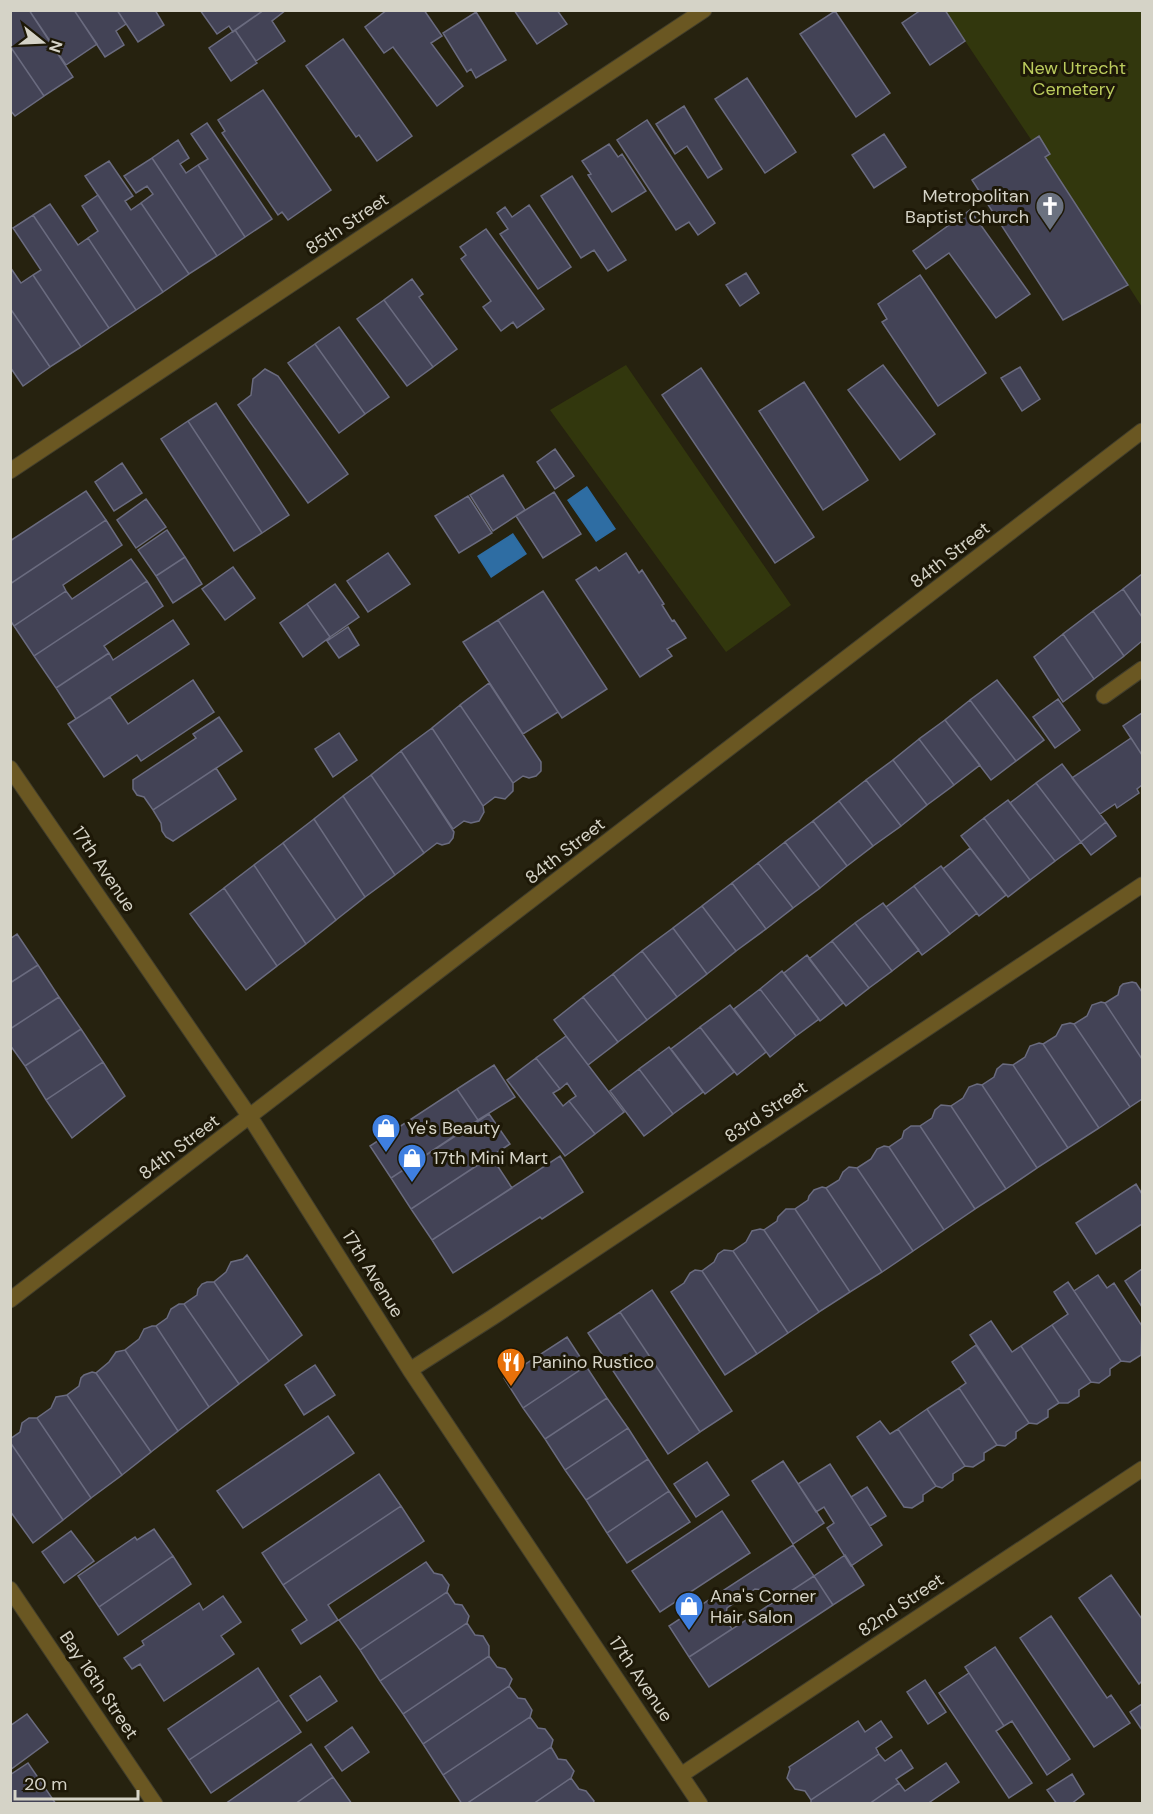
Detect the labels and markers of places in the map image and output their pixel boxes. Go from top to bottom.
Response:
place label: Metropolitan Baptist Church [905,184,1029,229]
church icon: Metropolitan Baptist Church [1034,190,1066,232]
shop icon: Ye's Beauty [370,1112,402,1154]
place label: Ye's Beauty [407,1116,500,1140]
shop icon: 17th Mini Mart [396,1142,428,1184]
place label: 17th Mini Mart [433,1146,548,1170]
restaurant icon: Panino Rustico [495,1346,527,1388]
place label: Panino Rustico [532,1350,654,1374]
place label: Ana's Corner Hair Salon [710,1584,817,1629]
shop icon: Ana's Corner Hair Salon [673,1590,705,1632]

